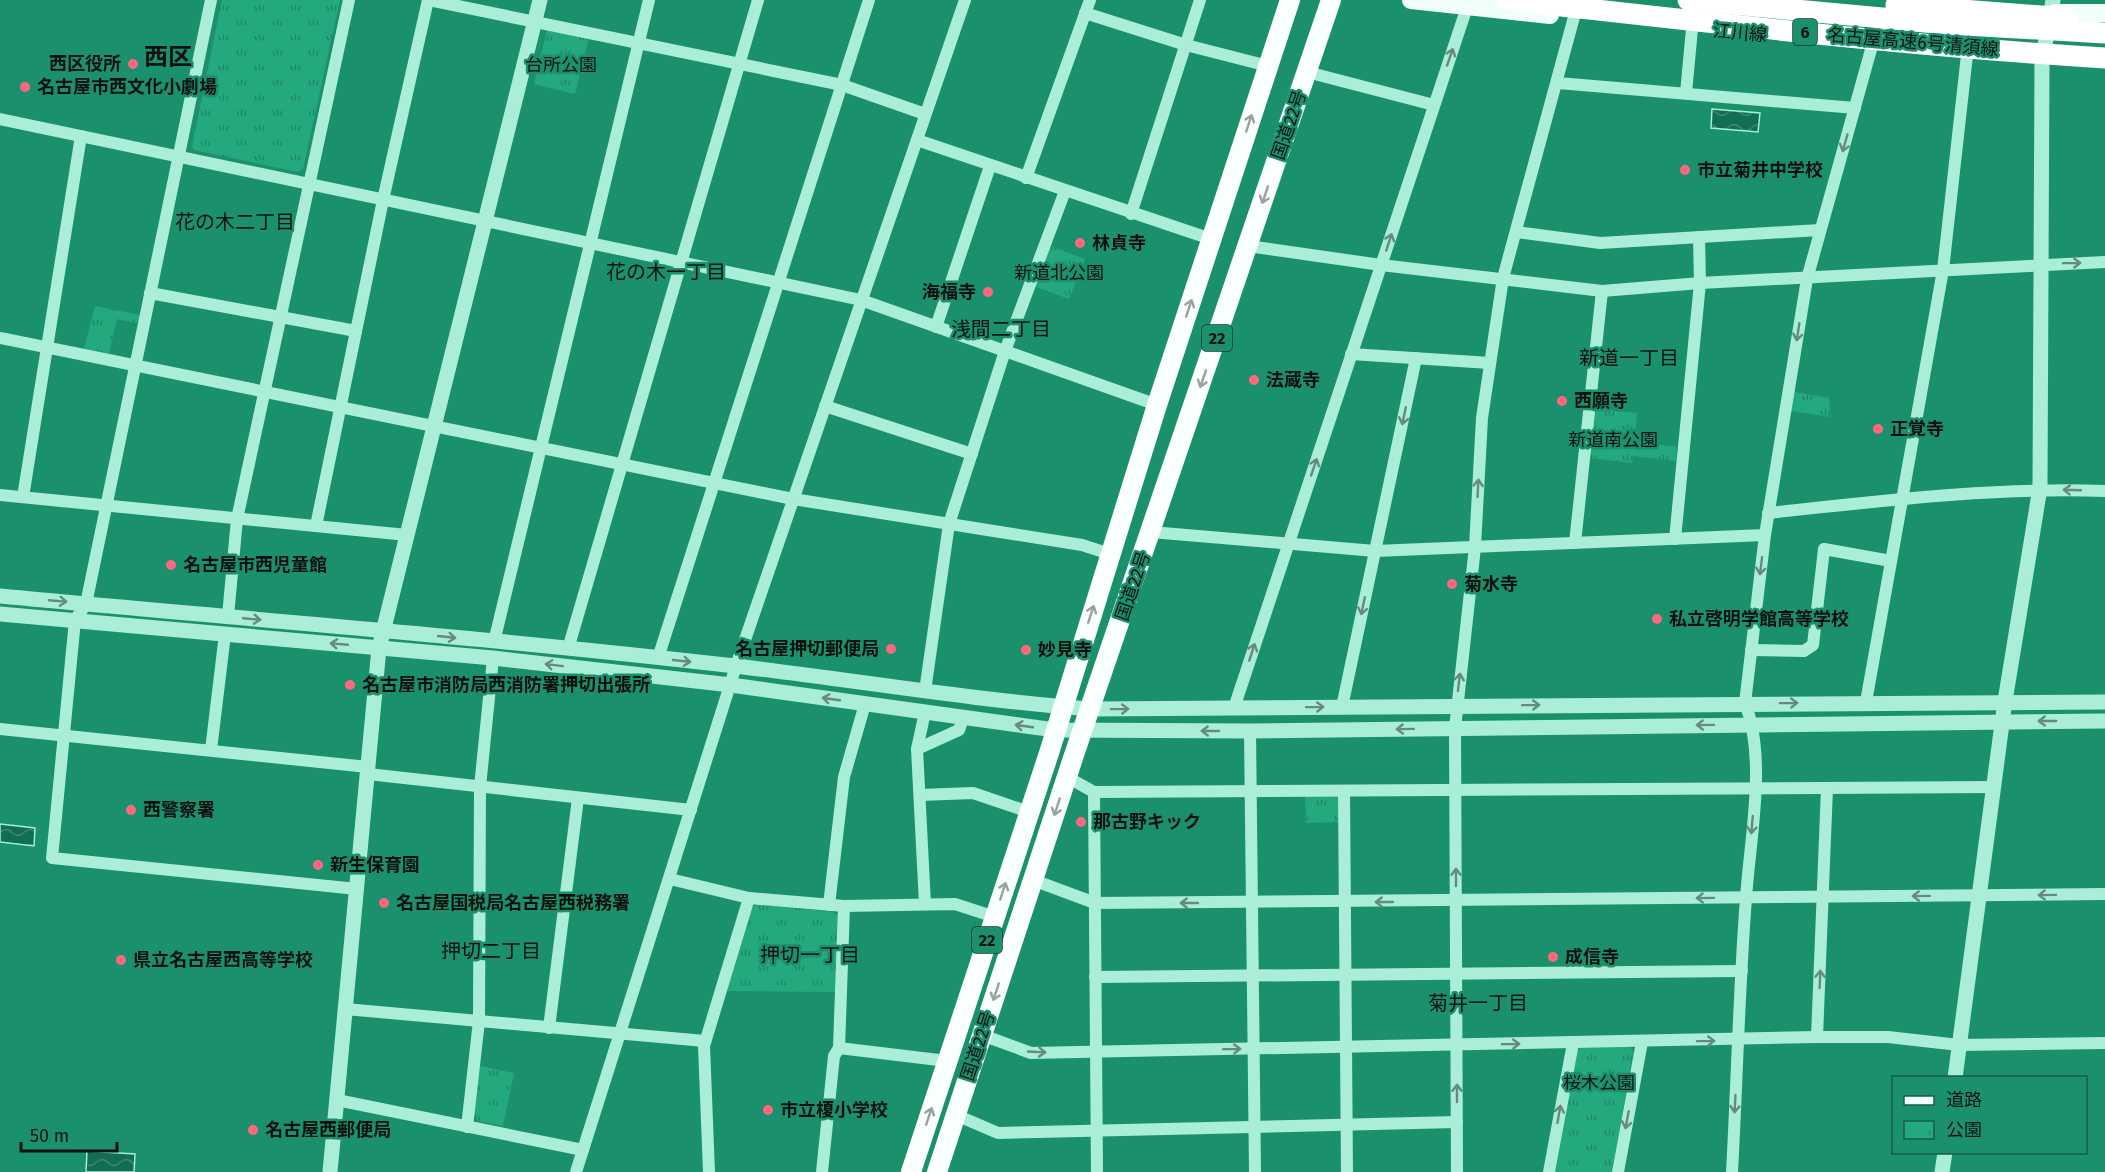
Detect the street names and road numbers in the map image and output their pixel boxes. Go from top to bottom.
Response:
road number: 6 [1793,19,1817,45]
street label: 江川線 [1712,20,1768,46]
street label: 名古屋高速6号清須線 [1827,24,1999,60]
street label: 国道22号 [1267,87,1311,163]
road number: 22 [1202,325,1232,351]
street label: 国道22号 [1111,548,1155,624]
road number: 22 [972,927,1002,953]
street label: 国道22号 [956,1008,1000,1084]

